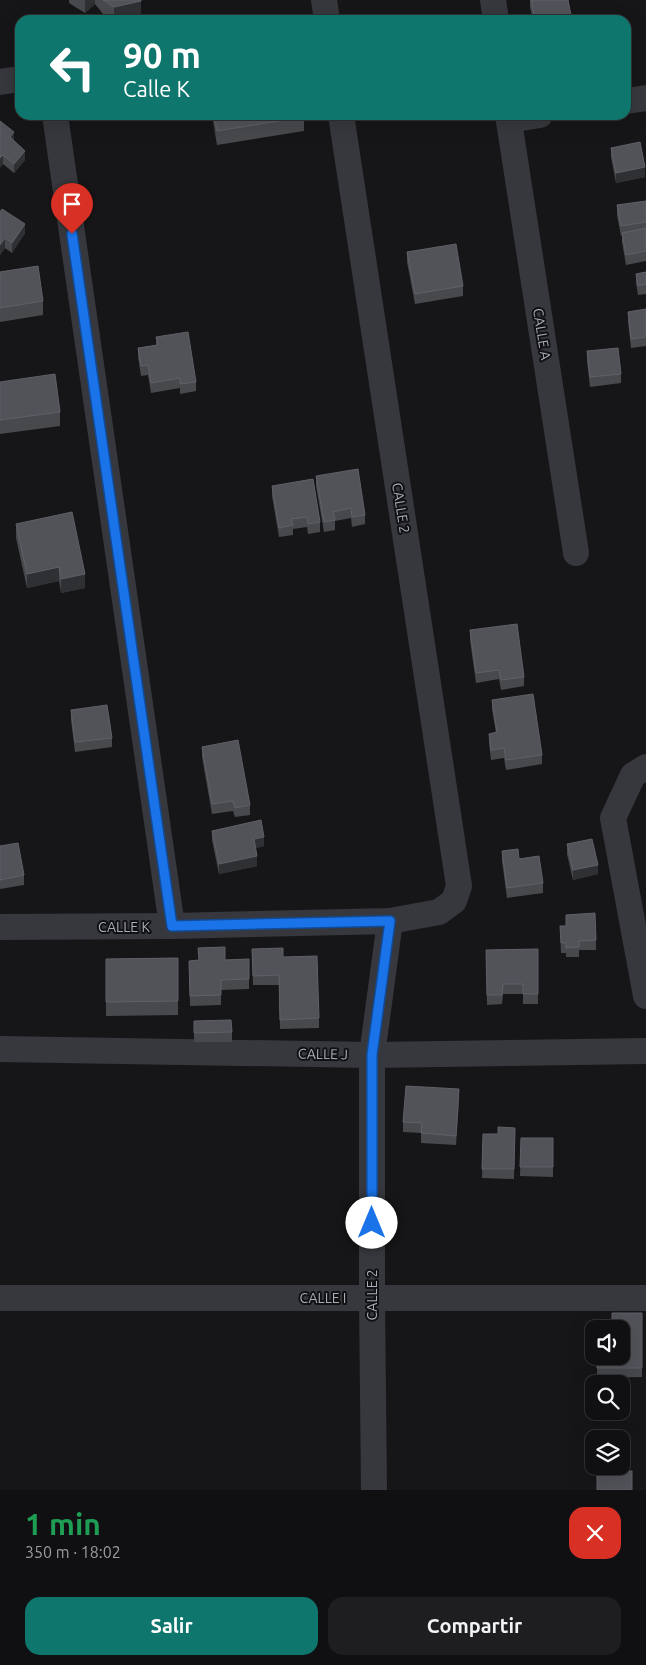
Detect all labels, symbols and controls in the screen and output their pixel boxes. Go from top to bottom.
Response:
icon: left [40,35,105,100]
text: 90 m [123,35,201,75]
text: Calle K [123,76,190,101]
pin [51,183,93,234]
icon: arrive [58,190,86,218]
street label: CALLE A [530,307,554,361]
street label: CALLE 2 [389,481,413,535]
street label: CALLE K [98,919,150,935]
street label: CALLE J [298,1046,348,1062]
position arrow [345,1196,397,1248]
street label: CALLE 2 [364,1269,380,1321]
street label: CALLE I [300,1290,346,1306]
map controls [585,1320,630,1475]
button: sound [585,1320,630,1365]
button: search [585,1375,630,1420]
button: layers [585,1430,630,1475]
text: 1 min [25,1507,101,1541]
button: close [569,1507,621,1559]
text: 350 m · 18:02 [25,1543,121,1561]
button: Salir [25,1597,318,1655]
button: Compartir [328,1597,621,1655]

